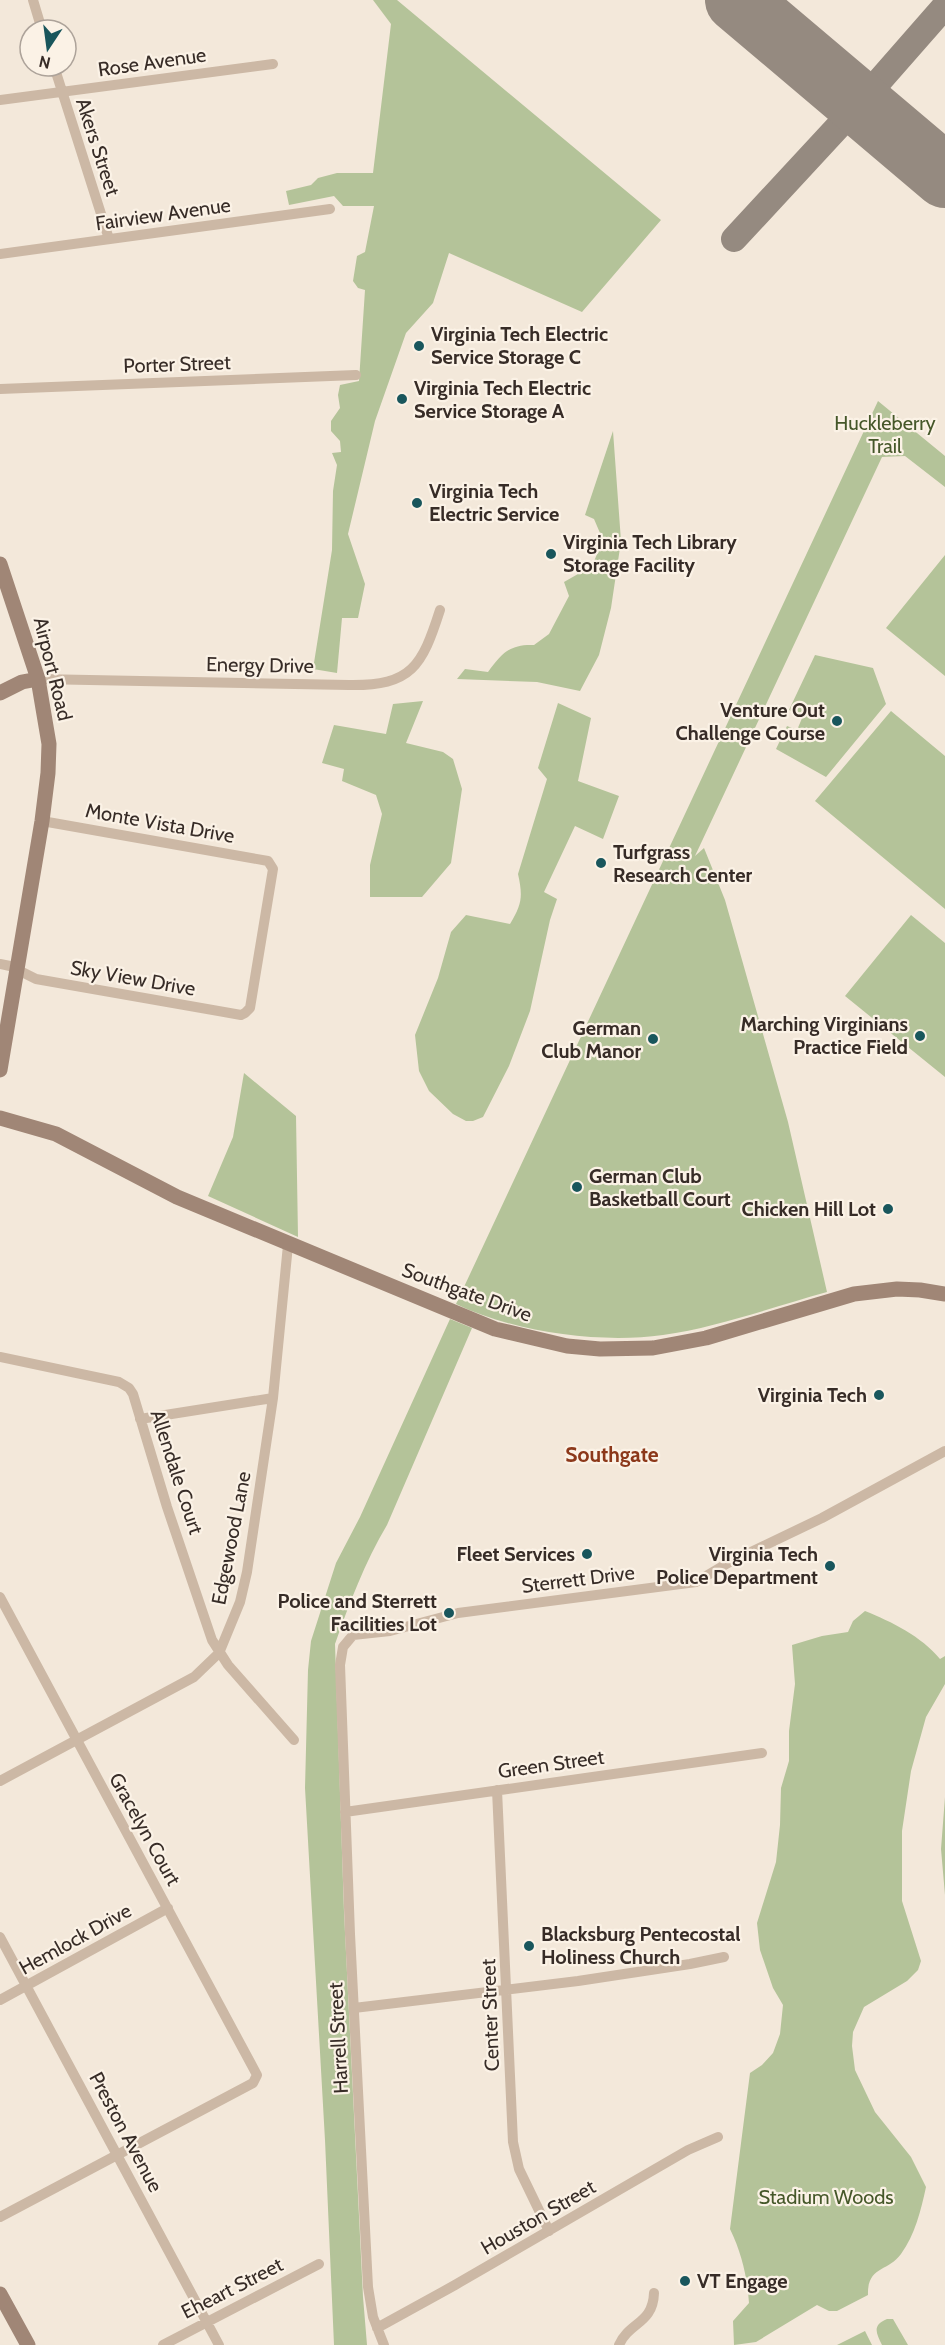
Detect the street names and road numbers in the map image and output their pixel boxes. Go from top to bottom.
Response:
street label: Rose Avenue [96,43,208,81]
street label: Akers Street [71,95,125,199]
street label: Fairview Avenue [94,193,232,235]
street label: Porter Street [123,350,231,378]
street label: Airport Road [29,615,77,723]
street label: Energy Drive [206,652,314,678]
street label: Monte Vista Drive [84,798,236,848]
street label: Sky View Drive [69,955,197,1001]
street label: Southgate Drive [399,1257,535,1327]
street label: Allendale Court [146,1407,209,1538]
street label: Edgewood Lane [206,1469,256,1607]
street label: Sterrett Drive [520,1560,636,1598]
street label: Green Street [496,1745,606,1783]
street label: Gracelyn Court [104,1768,186,1890]
street label: Hemlock Drive [15,1898,135,1980]
street label: Center Street [476,1958,504,2072]
street label: Harrell Street [323,1981,353,2094]
street label: Preston Avenue [84,2068,168,2196]
street label: Houston Street [476,2174,600,2259]
street label: Eheart Street [177,2252,287,2324]

